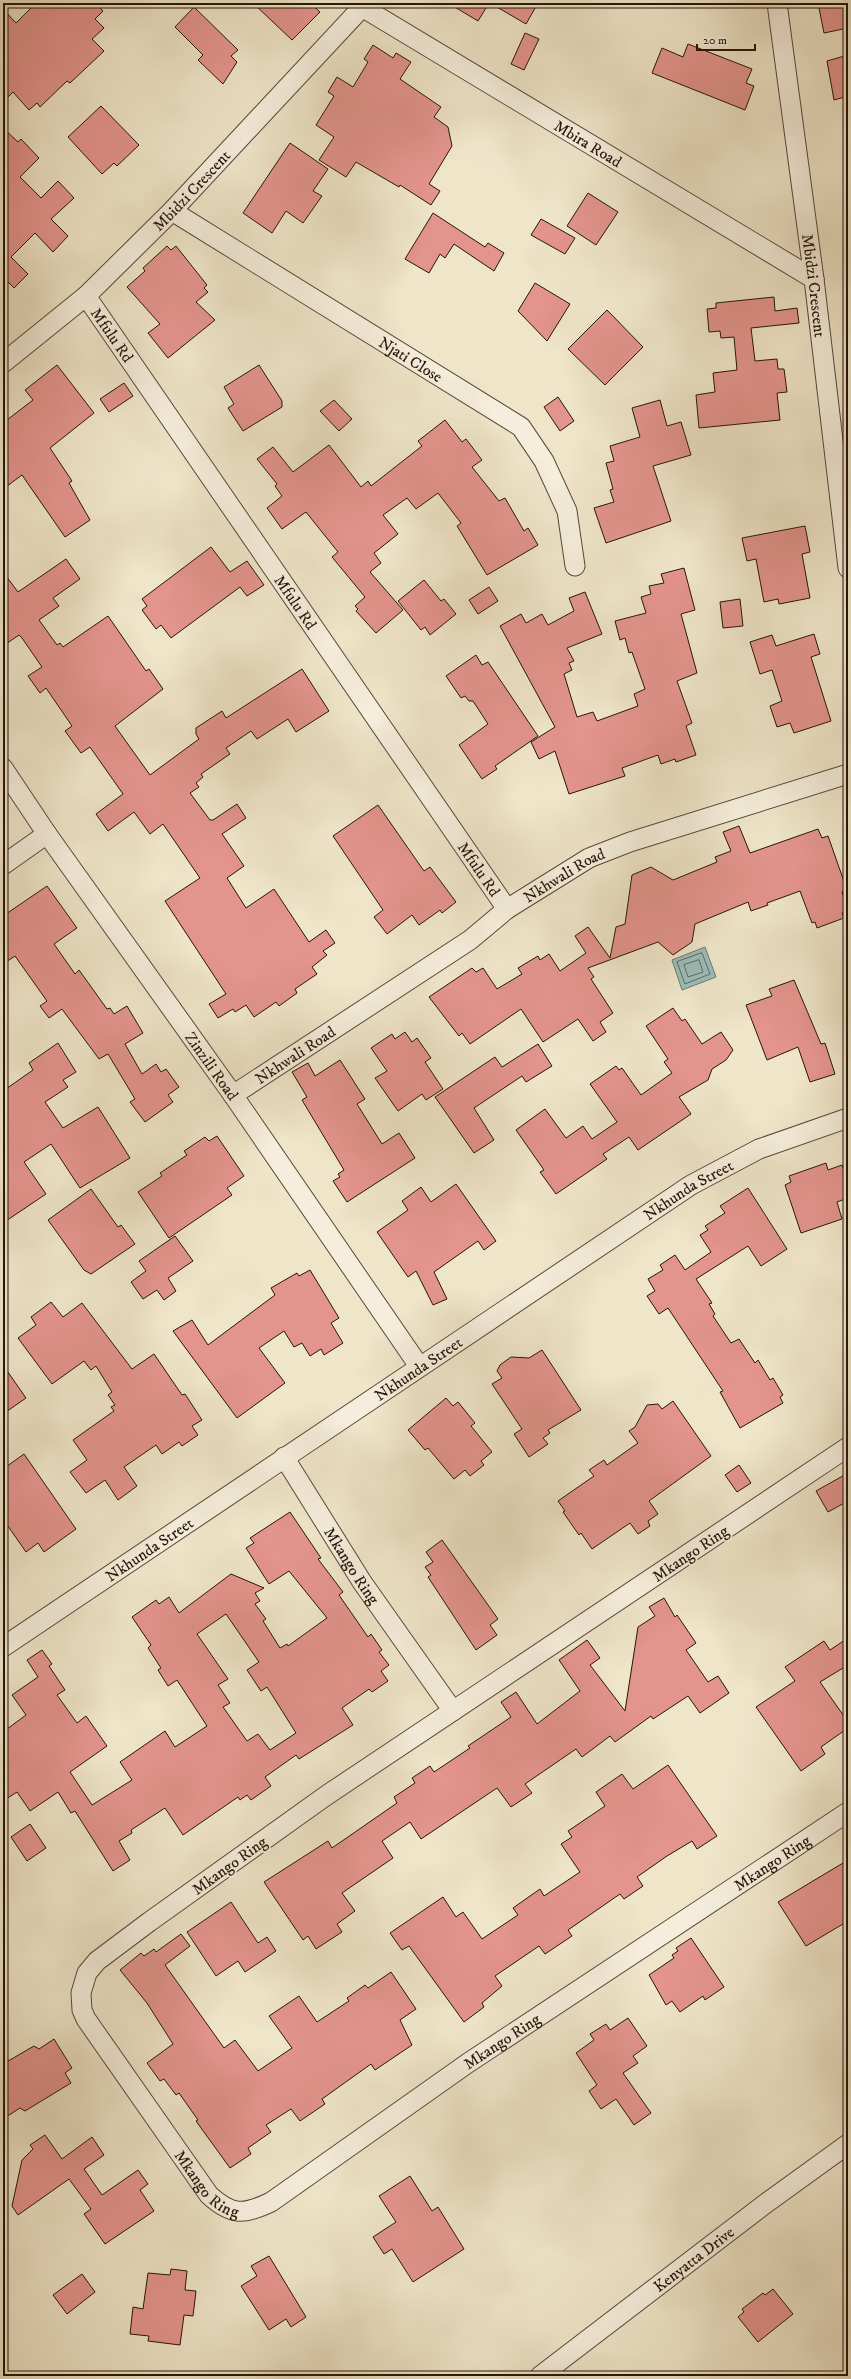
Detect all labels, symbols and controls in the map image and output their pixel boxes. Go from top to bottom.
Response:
scale bar [697,26,755,52]
text: 20 m [703,33,727,48]
street label: Mbira Road [550,116,625,172]
street label: Mbidzi Crescent [149,146,235,235]
street label: Mbidzi Crescent [797,233,830,339]
street label: Mfulu Rd [86,304,138,367]
street label: Njati Close [375,332,446,387]
street label: Mfulu Rd [269,571,321,634]
street label: Mfulu Rd [453,838,504,901]
street label: Nkhwali Road [520,844,608,907]
street label: Nkhwali Road [252,1022,339,1089]
street label: Zinzili Road [180,1028,243,1105]
street label: Nkhunda Street [640,1156,737,1225]
street label: Nkhunda Street [371,1332,466,1406]
street label: Nkhunda Street [102,1513,197,1586]
street label: Mkango Ring [649,1521,733,1587]
street label: Mkango Ring [319,1524,384,1609]
street label: Mkango Ring [730,1831,815,1896]
street label: Mkango Ring [188,1832,271,1900]
street label: Mkango Ring [460,2009,544,2074]
street label: Mkango Ring [170,2146,241,2222]
street label: Kenyatta Drive [650,2222,739,2297]

